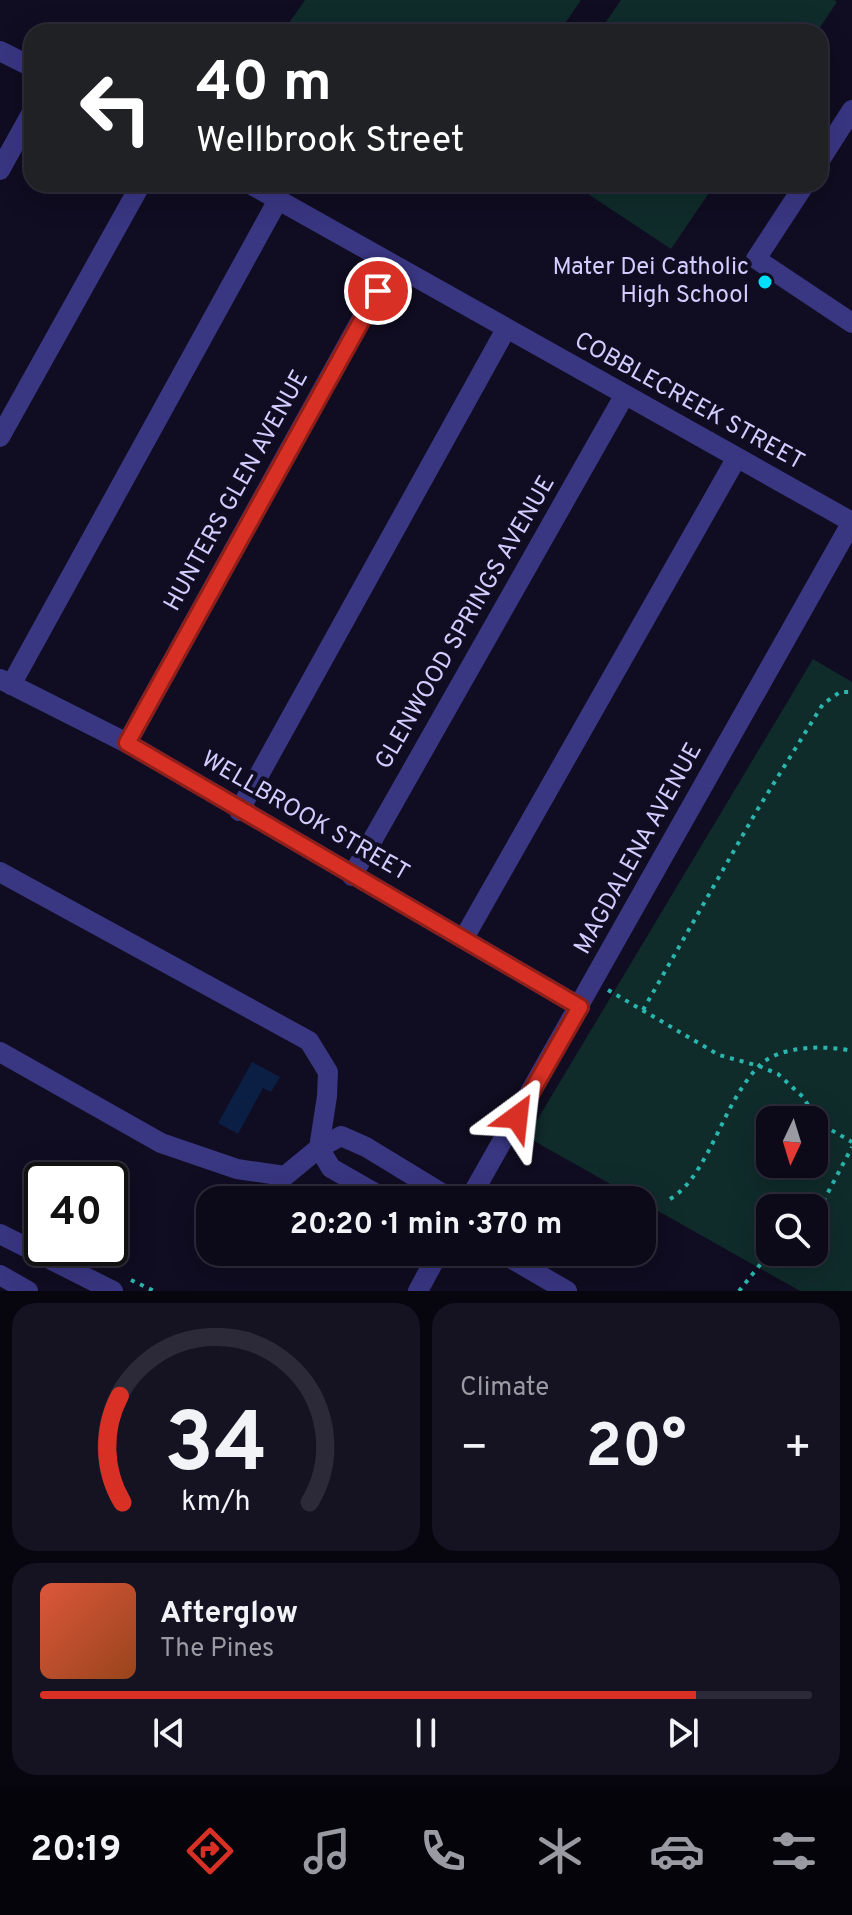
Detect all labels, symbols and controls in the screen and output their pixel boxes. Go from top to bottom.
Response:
text: 40 m [196,50,332,120]
icon: left [64,56,168,160]
text: Wellbrook Street [196,119,464,165]
place label: Mater Dei Catholic High School [552,253,749,311]
pin [344,257,412,325]
icon: arrive [356,269,400,313]
marker: Mater Dei Catholic High School [756,273,774,291]
street label: COBBLECREEK STREET [569,326,809,478]
street label: HUNTERS GLEN AVENUE [158,365,316,617]
street label: GLENWOOD SPRINGS AVENUE [370,471,562,775]
street label: MAGDALENA AVENUE [568,738,710,960]
street label: WELLBROOK STREET [196,745,414,889]
position arrow [475,1075,559,1159]
north arrow [756,1106,828,1178]
map controls [756,1106,828,1266]
speed limit sign: 40 [24,1162,128,1266]
button: search [756,1194,828,1266]
text: 20:20 · 1 min · 370 m [290,1207,562,1244]
text: Climate [460,1372,549,1405]
text: 34 [164,1396,268,1501]
text: 20° [585,1412,687,1488]
text: − [460,1422,488,1478]
text: + [784,1422,812,1478]
text: km/h [181,1485,251,1521]
text: Afterglow [160,1596,298,1633]
text: The Pines [160,1633,274,1666]
icon: previous [147,1711,191,1755]
icon: pause [404,1711,448,1755]
icon: next [661,1711,705,1755]
icon: directions [182,1823,238,1879]
icon: music [299,1823,355,1879]
icon: phone [415,1823,471,1879]
icon: climate [532,1823,588,1879]
icon: car [649,1823,705,1879]
icon: filters [766,1823,822,1879]
text: 20:19 [30,1828,121,1874]

